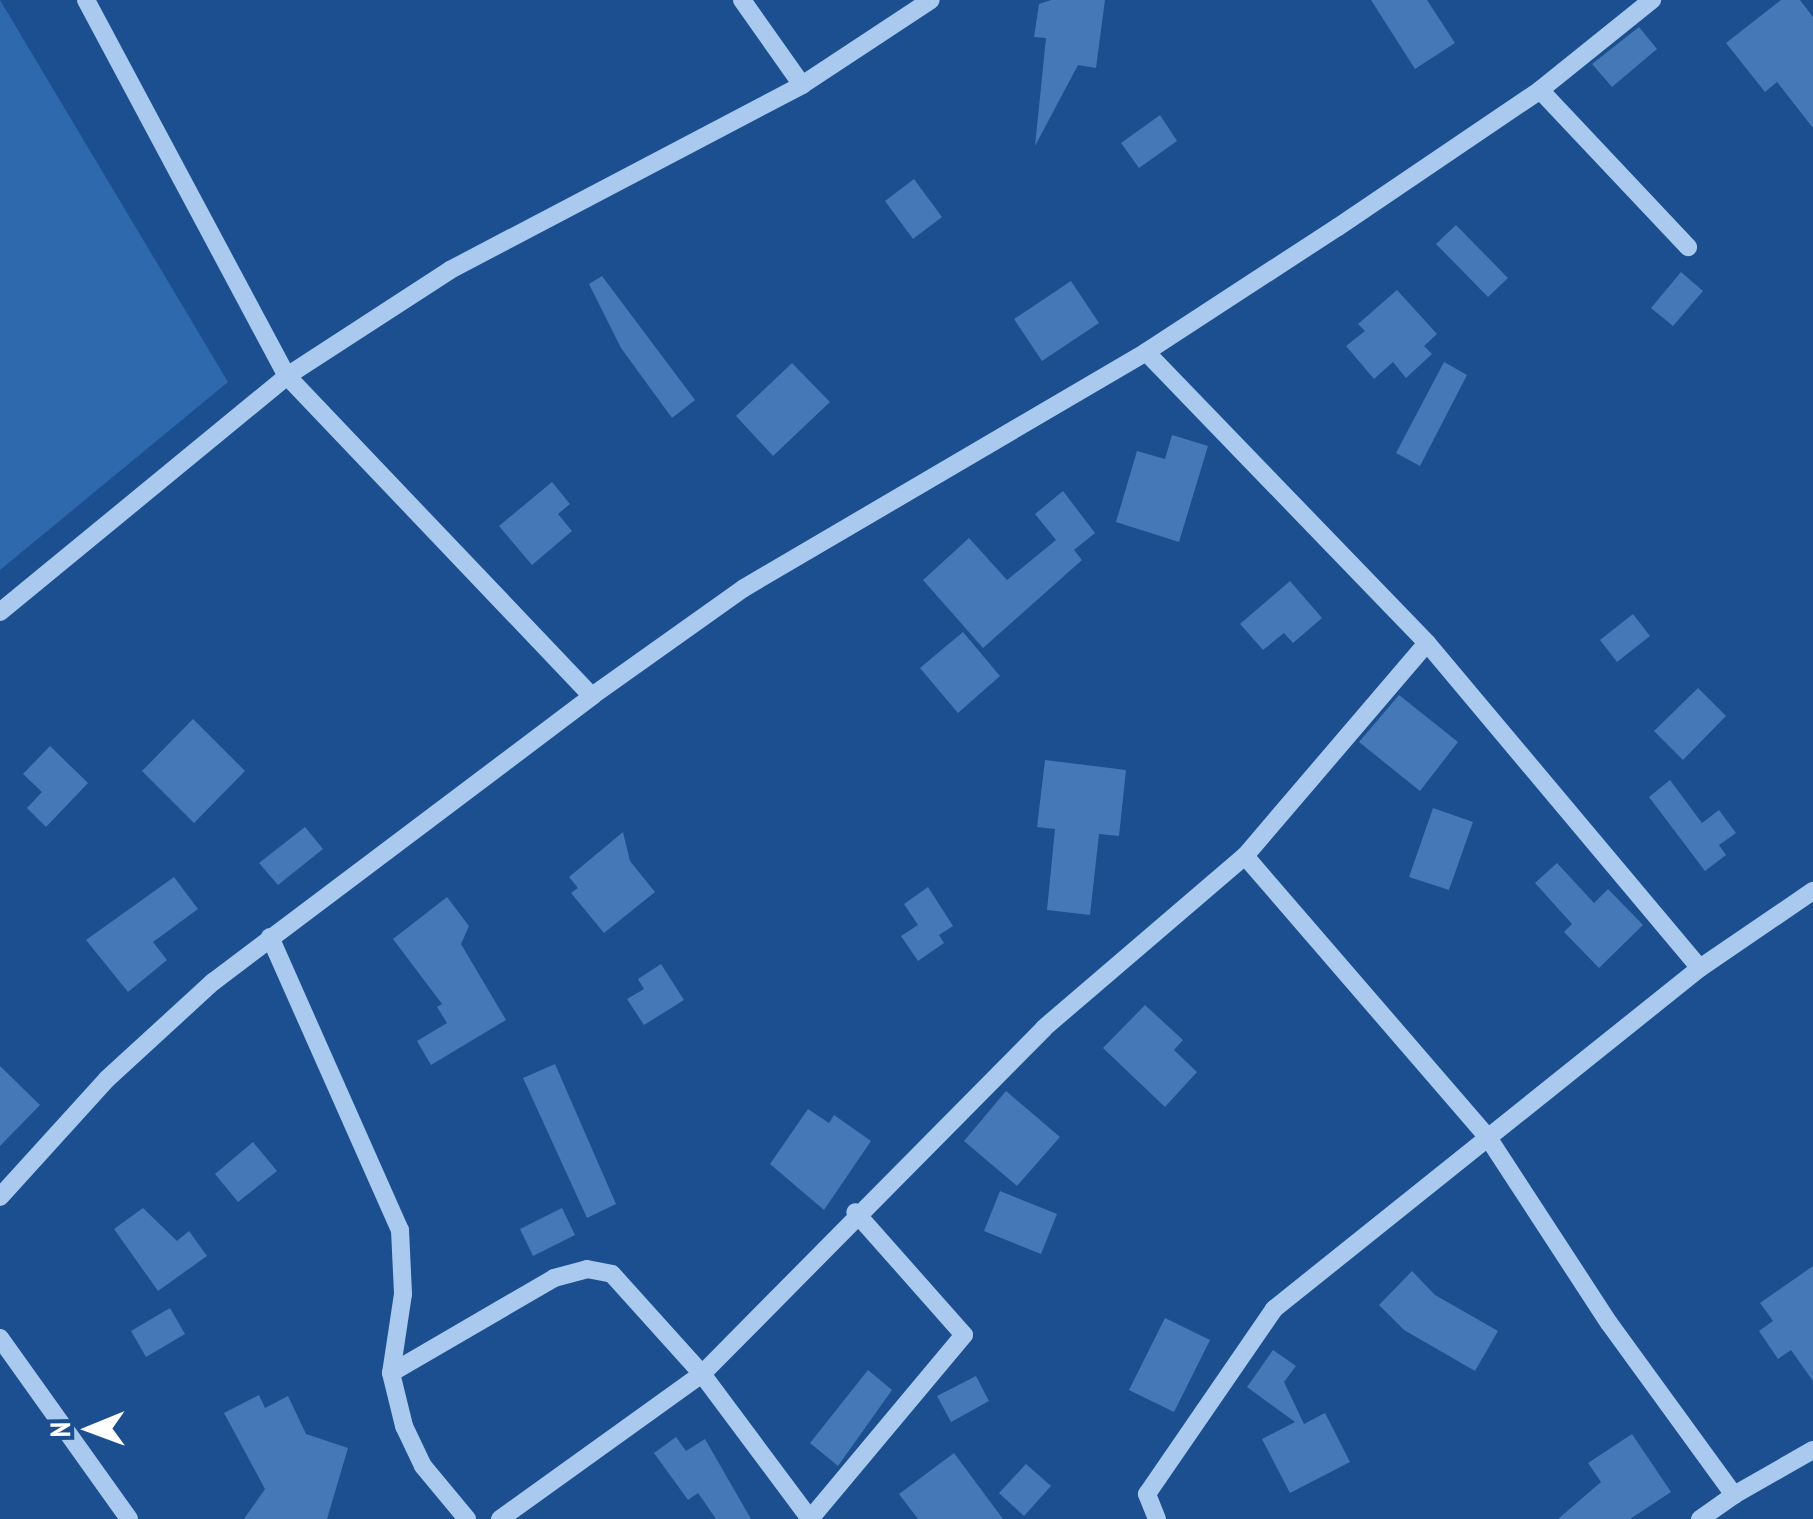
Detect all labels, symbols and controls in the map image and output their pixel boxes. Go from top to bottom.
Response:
north arrow [40,1379,140,1479]
text: N [41,1422,78,1437]

